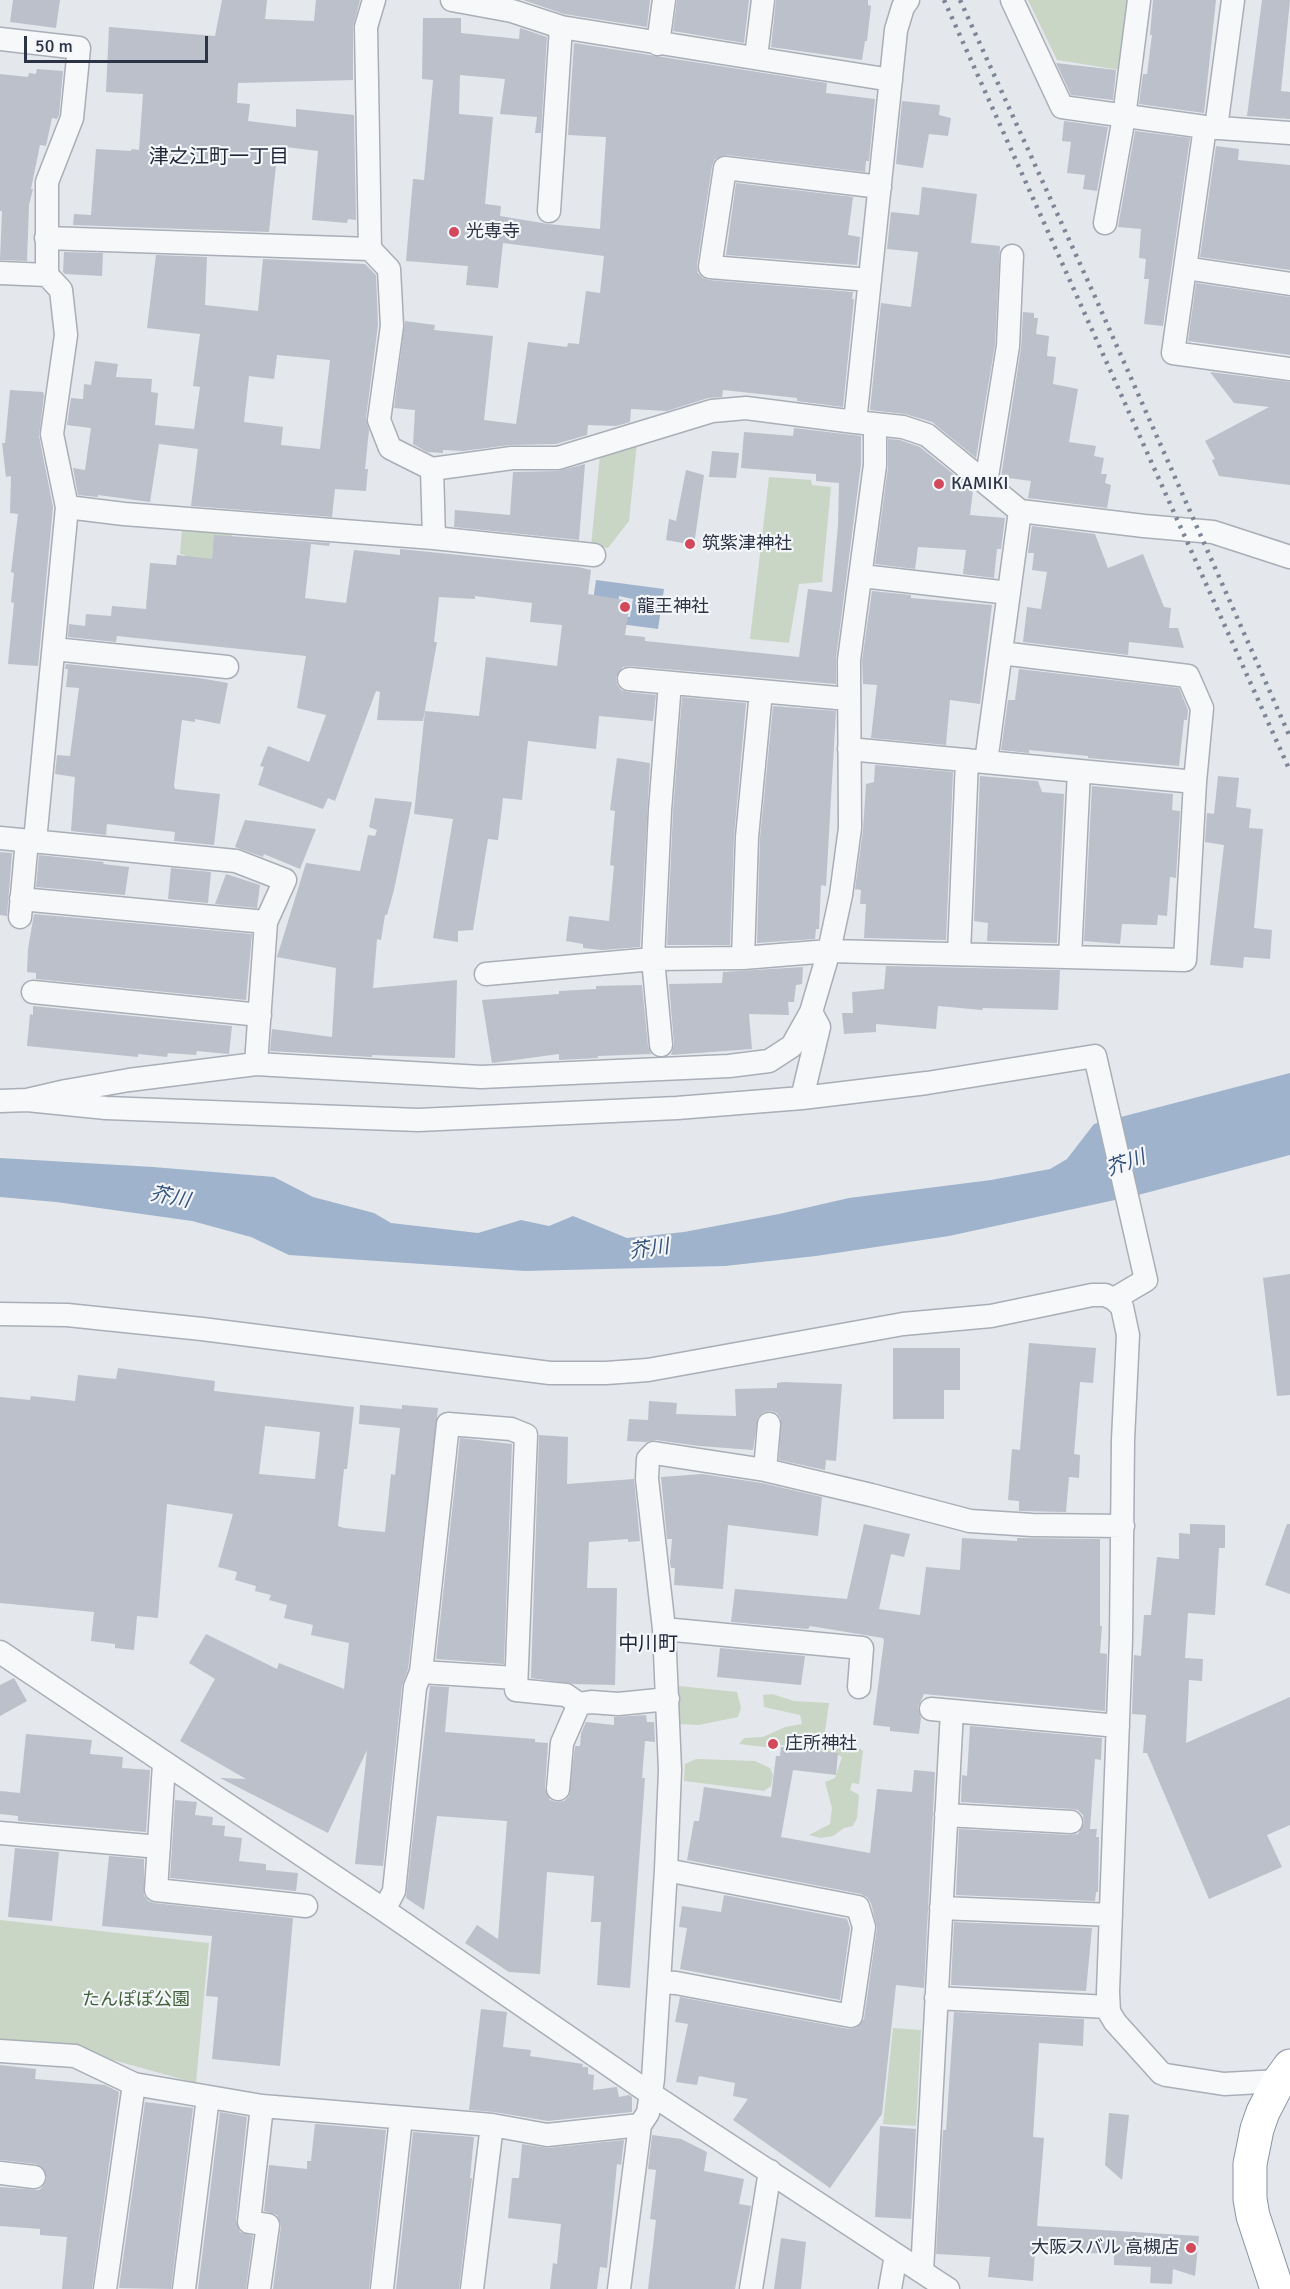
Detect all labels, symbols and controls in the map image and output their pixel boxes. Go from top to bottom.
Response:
scale bar [27,24,212,62]
text: 50 m [35,35,73,57]
district label: 津之江町一丁目 [149,146,289,170]
place label: 光専寺 [466,221,520,243]
marker: 光専寺 [447,225,461,239]
place label: KAMIKI [951,473,1009,495]
marker: KAMIKI [932,477,946,491]
place label: 筑紫津神社 [702,533,792,555]
marker: 筑紫津神社 [683,537,697,551]
place label: 龍王神社 [637,596,709,618]
marker: 龍王神社 [618,600,632,614]
water label: 芥川 [1103,1146,1149,1182]
water label: 芥川 [148,1182,192,1214]
water label: 芥川 [628,1235,670,1265]
district label: 中川町 [618,1633,678,1657]
place label: 庄所神社 [785,1733,857,1755]
marker: 庄所神社 [766,1737,780,1751]
park label: たんぽぽ公園 [82,1989,190,2011]
place label: 大阪スバル 高槻店 [1031,2237,1179,2259]
marker: 大阪スバル 高槻店 [1184,2241,1198,2255]

